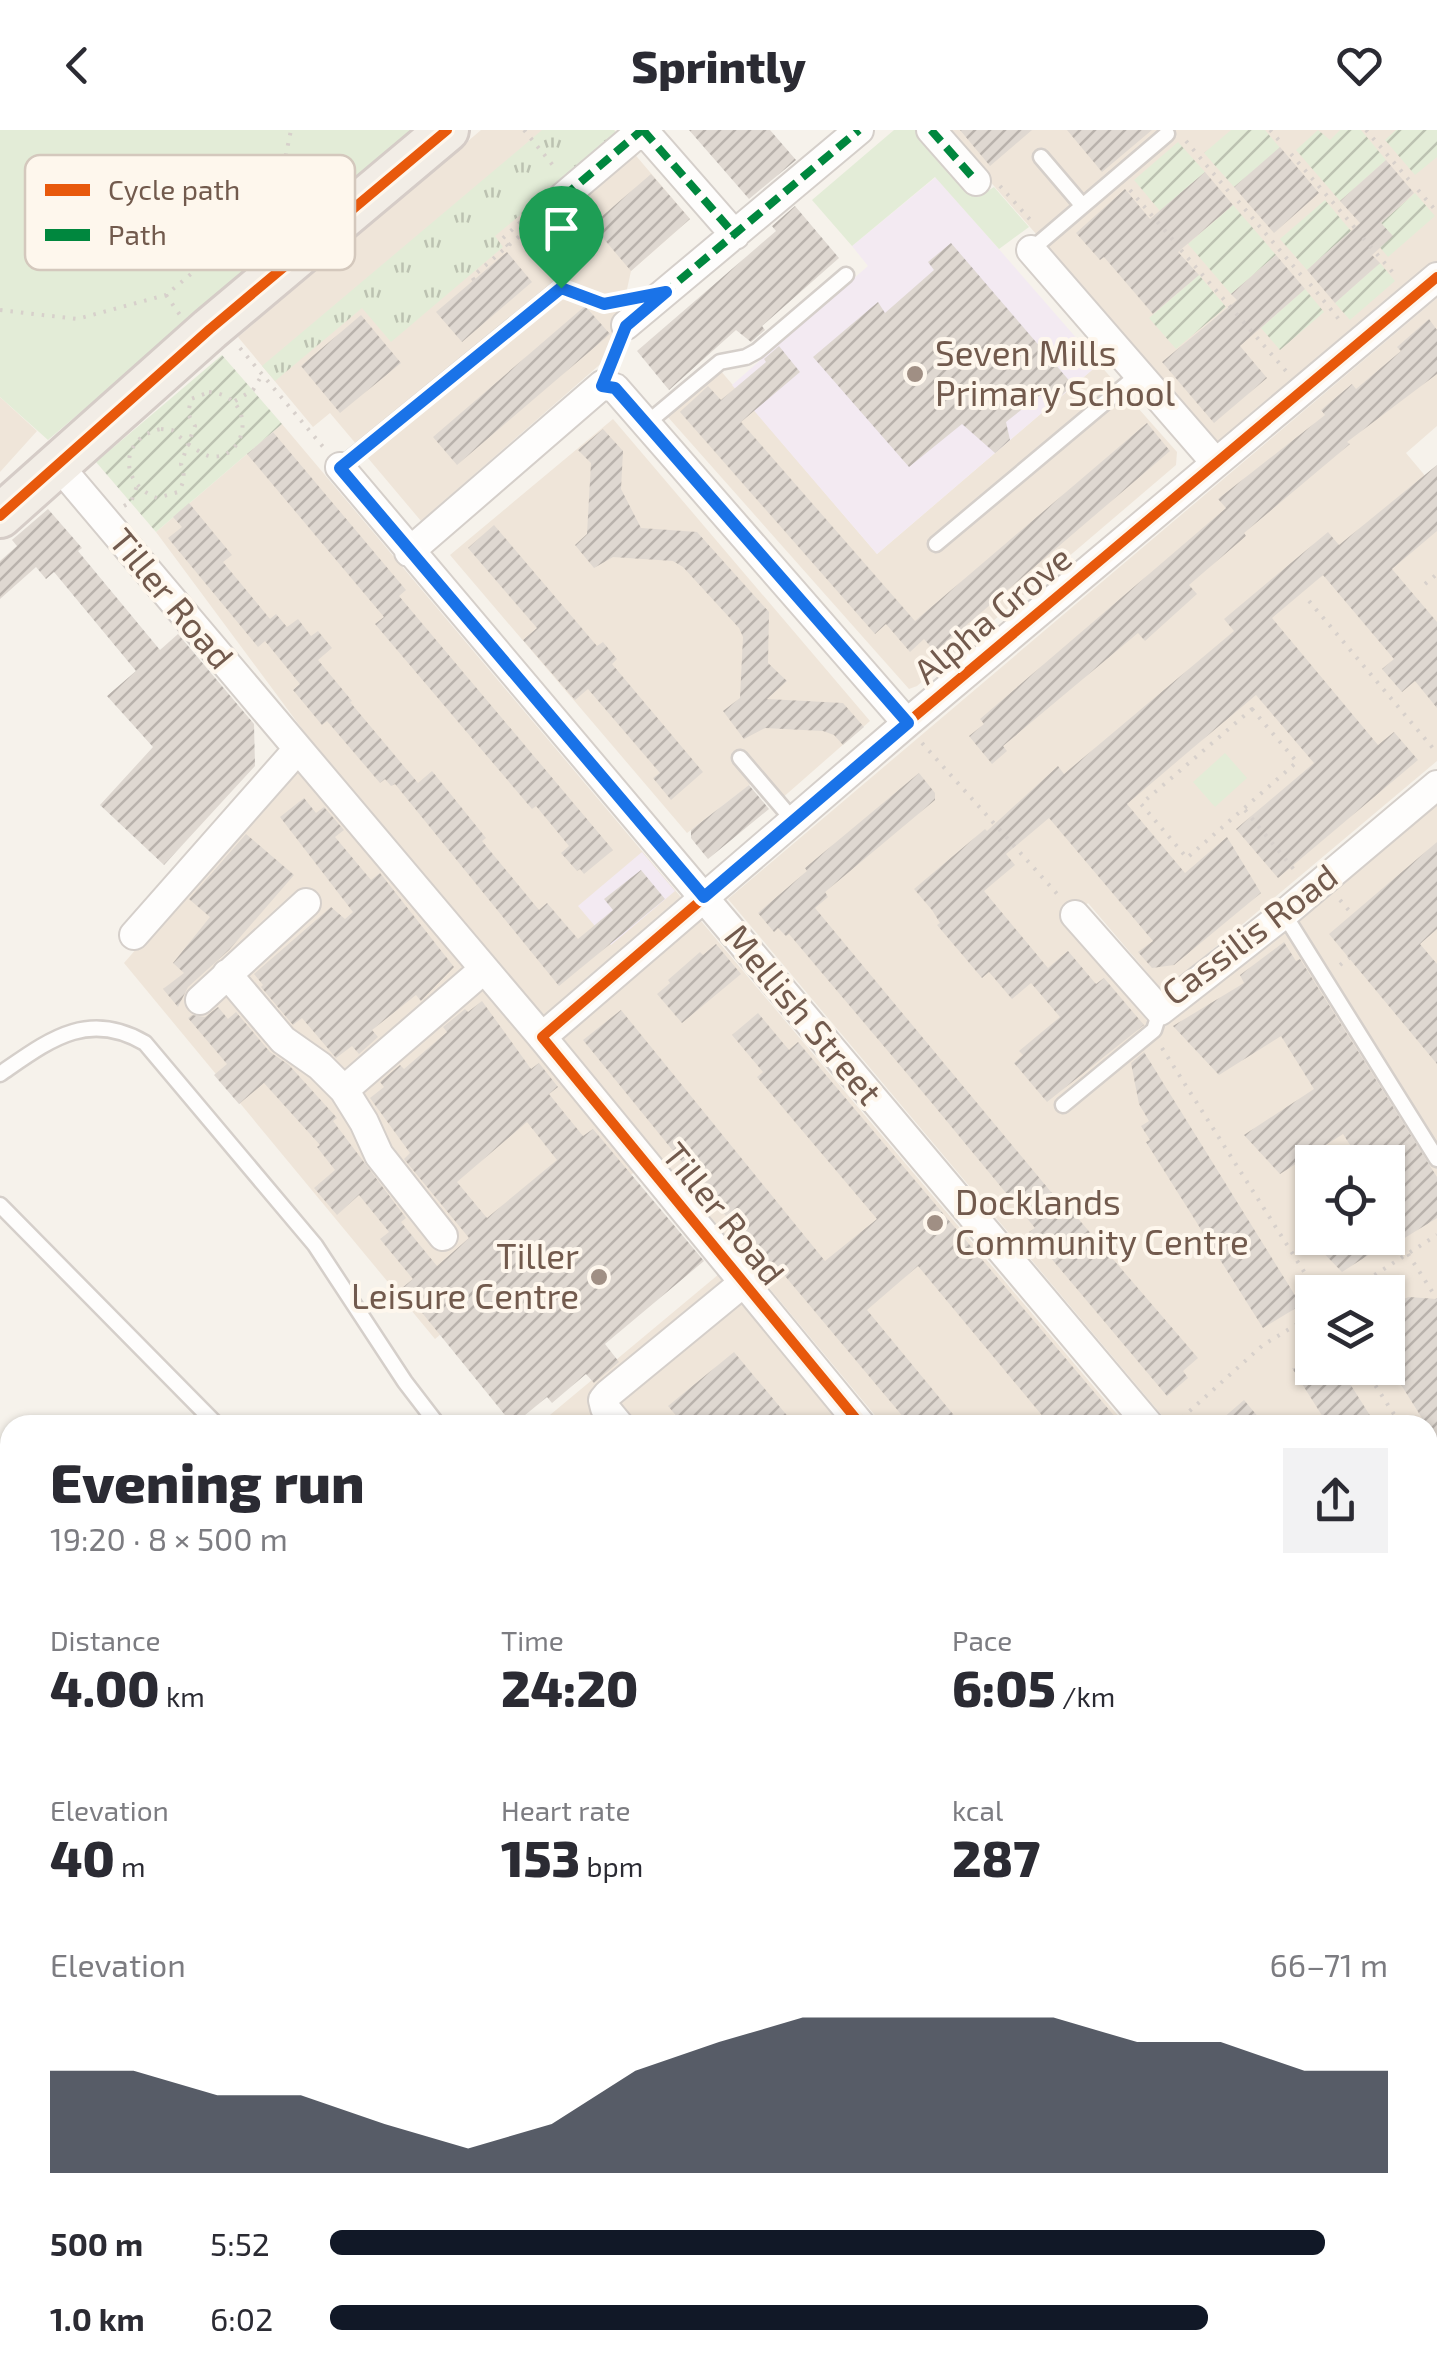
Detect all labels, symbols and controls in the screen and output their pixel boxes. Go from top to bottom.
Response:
icon: back [50,38,105,93]
text: Sprintly [631,38,806,92]
icon: heart [1332,38,1387,93]
legend [25,155,355,270]
text: Cycle path [108,172,240,206]
pin [519,186,604,289]
icon: arrive [534,201,589,256]
text: Path [108,217,167,251]
place label: Seven Mills Primary School [935,331,1176,413]
marker: Seven Mills Primary School [904,363,926,385]
street label: Tiller Road [102,519,243,676]
street label: Alpha Grove [905,536,1079,691]
street label: Cassilis Road [1153,854,1345,1013]
street label: Mellish Street [717,915,892,1112]
street label: Tiller Road [655,1133,794,1292]
map controls [1295,1145,1405,1385]
button: locate [1295,1145,1405,1255]
place label: Docklands Community Centre [955,1180,1249,1262]
marker: Docklands Community Centre [924,1212,946,1234]
place label: Tiller Leisure Centre [351,1234,579,1316]
marker: Tiller Leisure Centre [588,1266,610,1288]
button: layers [1295,1275,1405,1385]
text: Evening run [50,1448,365,1514]
button: share [1283,1448,1388,1553]
text: 19:20 · 8 × 500 m [50,1519,288,1557]
text: Distance [50,1623,161,1657]
text: Time [501,1623,564,1657]
text: Pace [952,1623,1012,1657]
text: 4.00 [50,1657,160,1717]
text: 24:20 [501,1657,638,1717]
text: 6:05 [952,1657,1056,1717]
text: km [160,1679,205,1713]
text: /km [1056,1679,1115,1713]
text: Elevation [50,1793,169,1827]
text: Heart rate [501,1793,631,1827]
text: kcal [952,1793,1003,1827]
text: 40 [50,1827,115,1887]
text: 153 [501,1827,580,1887]
text: 287 [952,1827,1040,1887]
text: m [115,1849,146,1883]
text: bpm [580,1849,643,1883]
text: Elevation [50,1945,186,1983]
text: 66–71 m [1270,1945,1388,1983]
text: 500 m [50,2224,143,2262]
text: 5:52 [210,2224,270,2262]
text: 1.0 km [50,2299,145,2337]
text: 6:02 [210,2299,273,2337]

